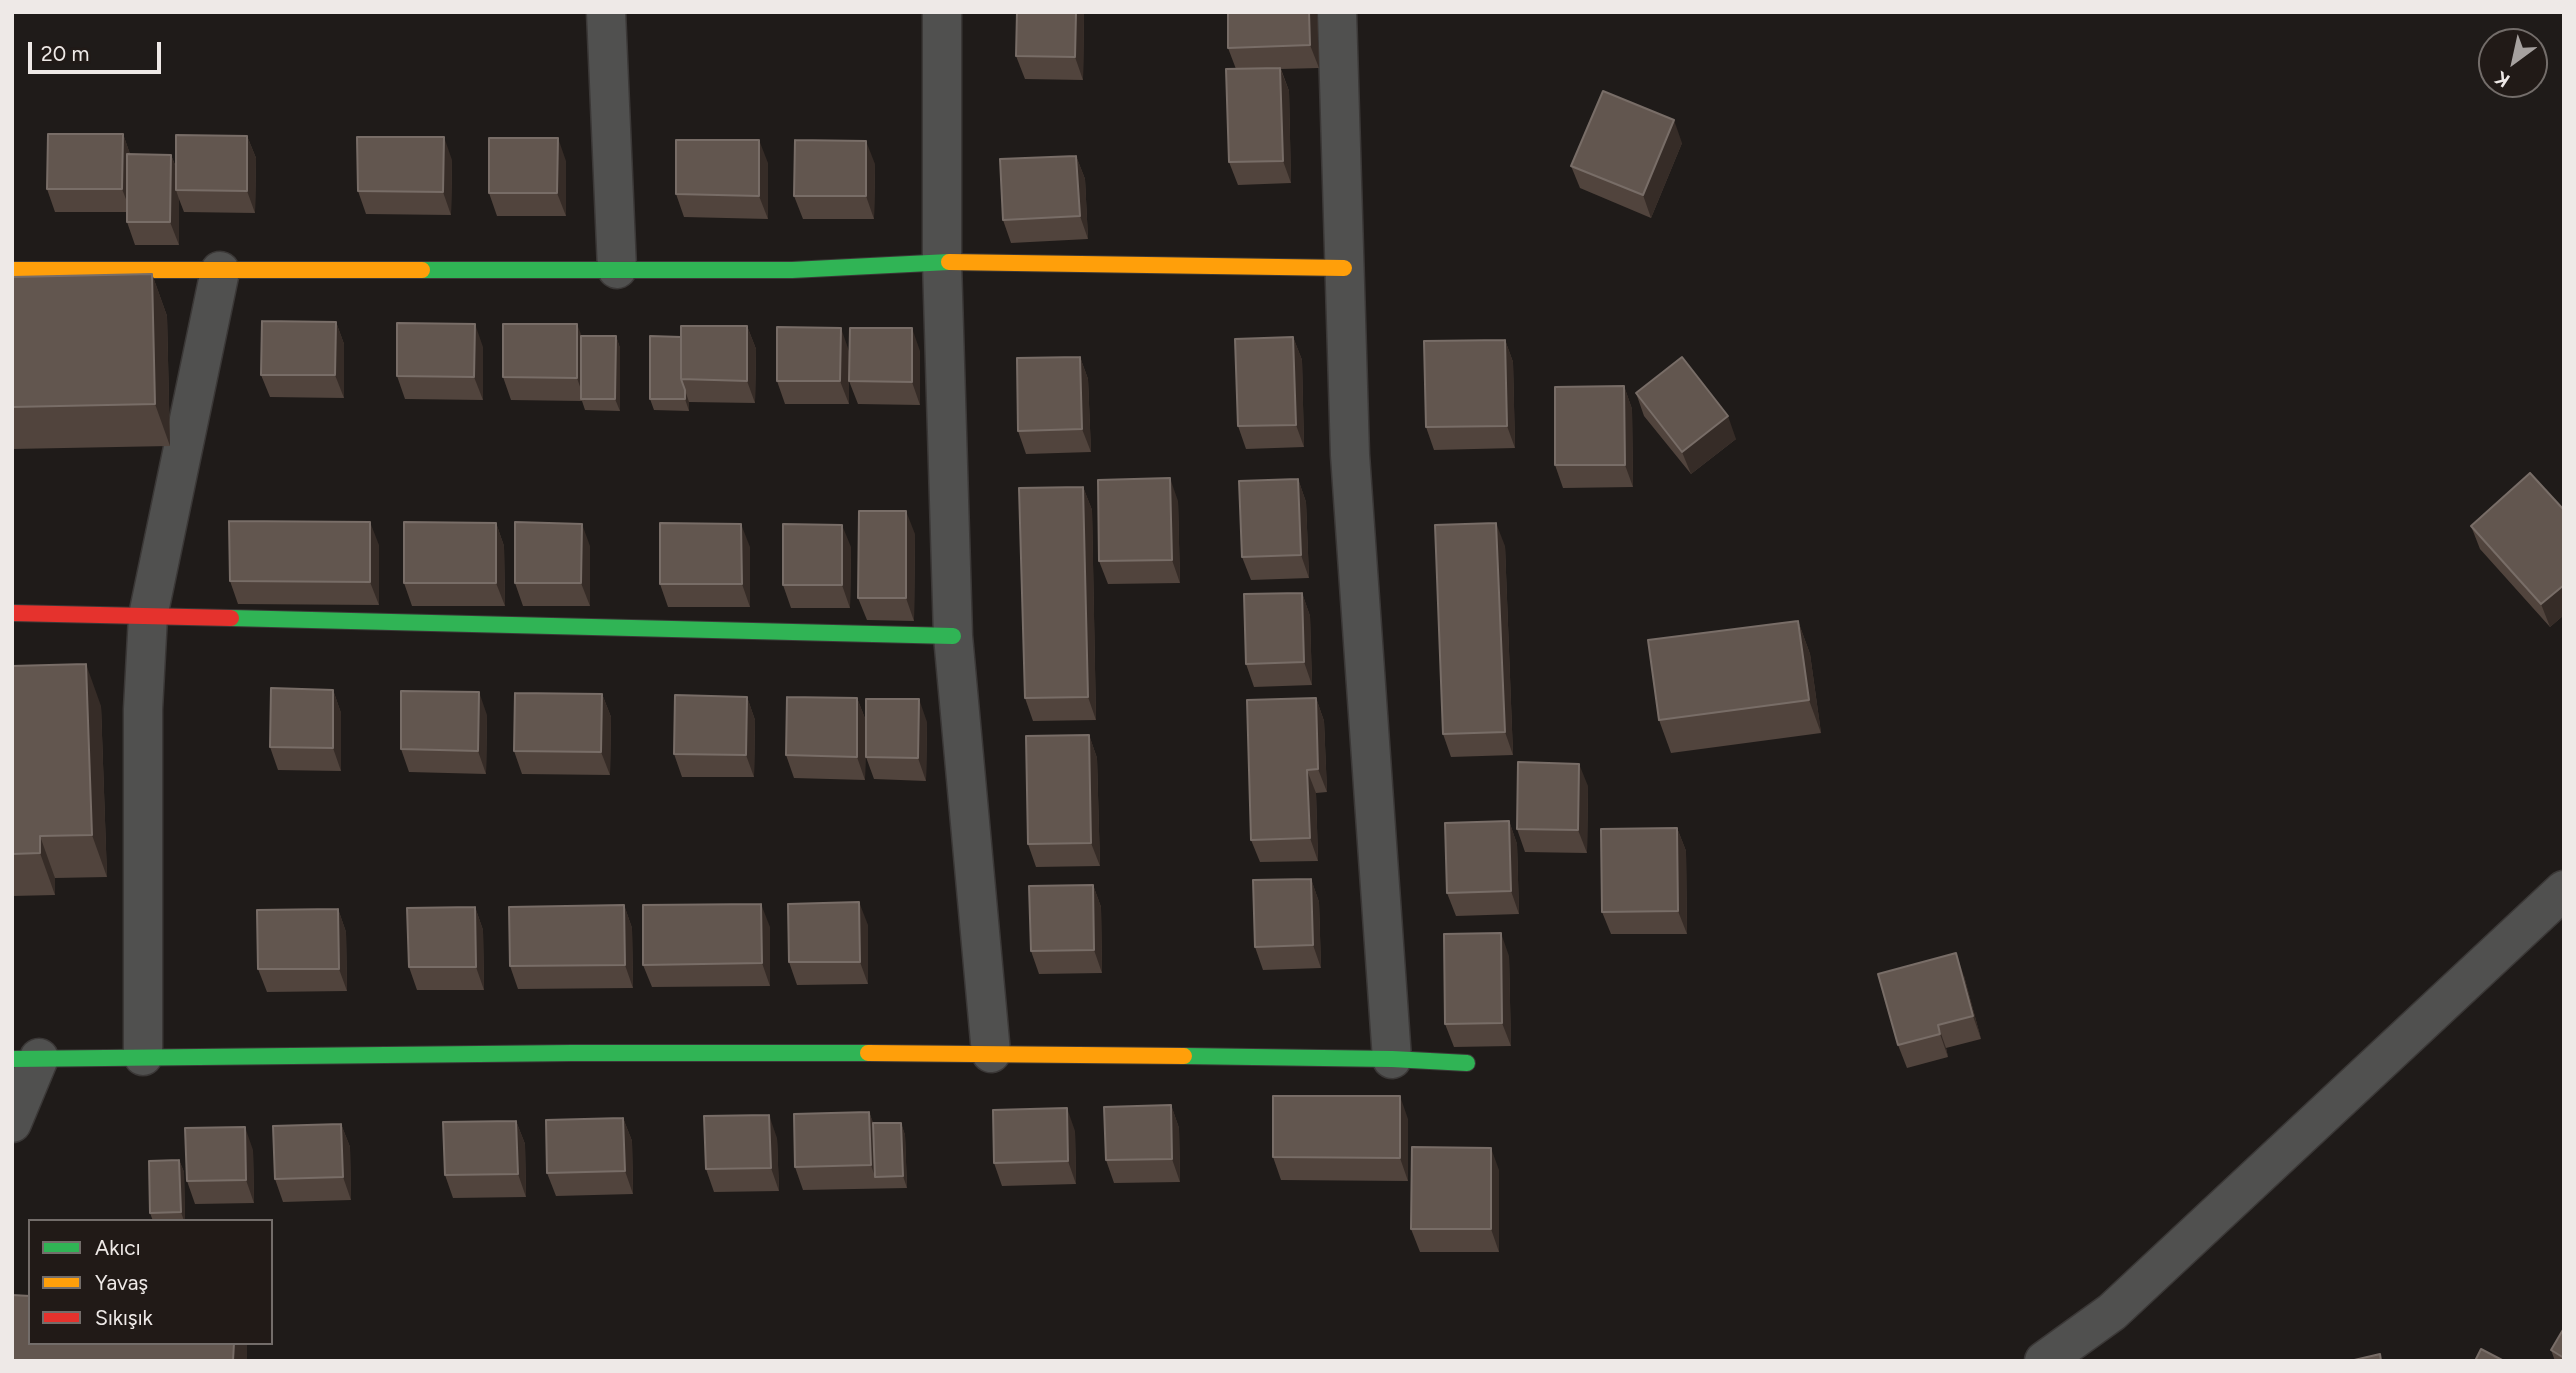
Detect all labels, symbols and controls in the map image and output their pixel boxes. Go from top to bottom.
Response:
scale bar [32,28,164,72]
north arrow [2478,28,2548,98]
text: 20 m [41,41,89,66]
text: K [2491,66,2514,92]
legend [28,1219,273,1345]
text: Akıcı [95,1235,141,1260]
text: Yavaş [95,1270,148,1295]
text: Sıkışık [95,1305,153,1330]

